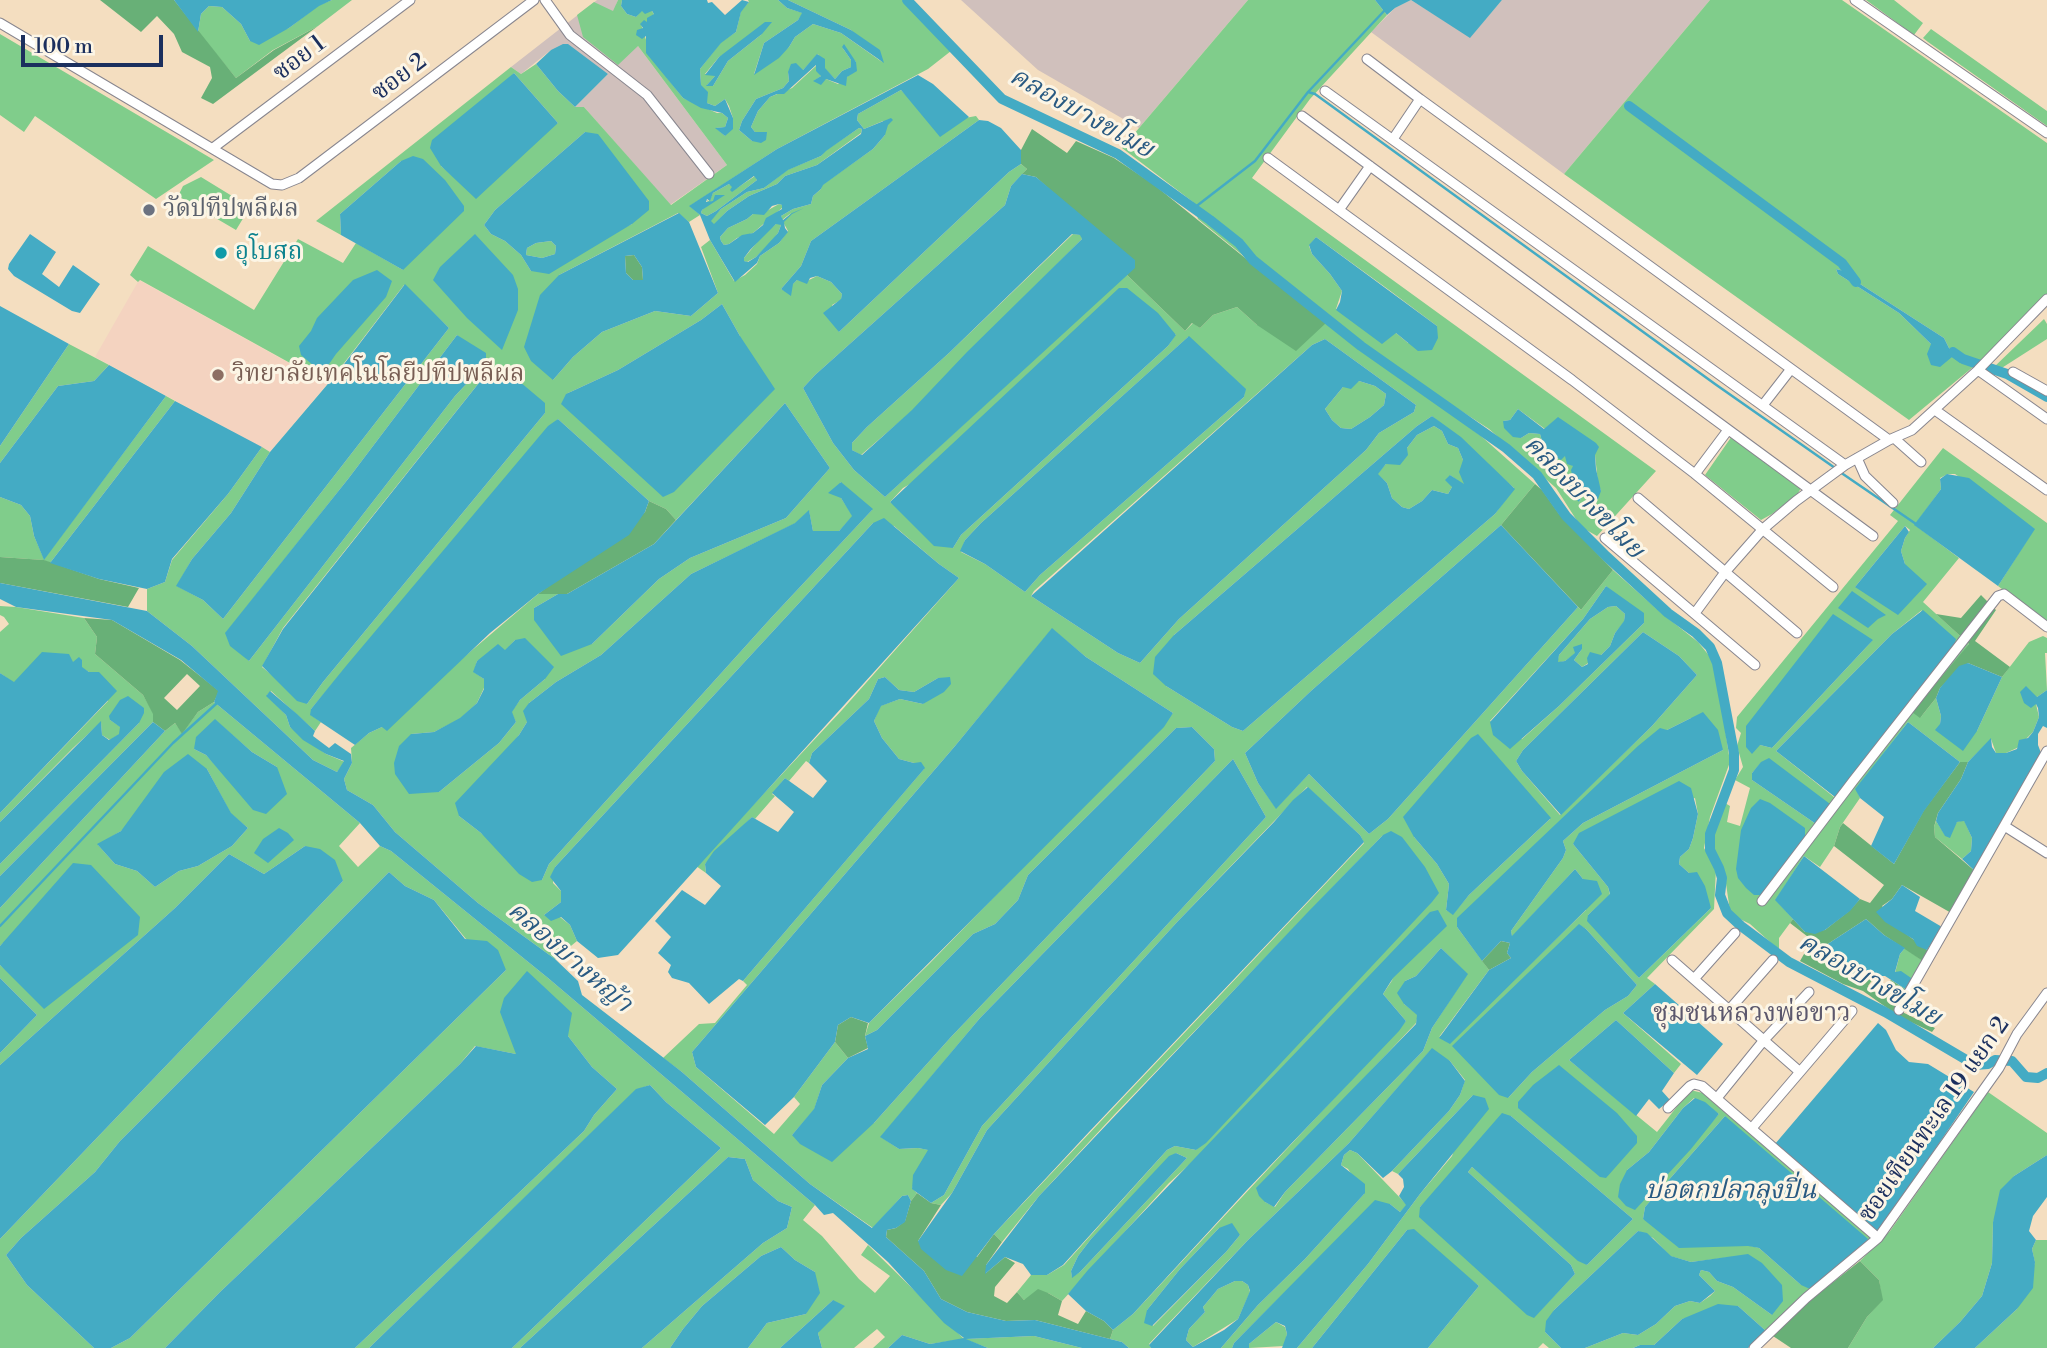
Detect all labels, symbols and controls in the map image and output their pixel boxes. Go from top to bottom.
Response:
scale bar [24,21,166,65]
street label: ซอย 1 [268,30,332,88]
text: 100 m [34,34,93,60]
street label: ซอย 2 [367,48,433,108]
water label: คลองบางขโมย [1004,62,1158,166]
place label: วัดปทีปพลีผล [163,196,299,224]
marker: วัดปทีปพลีผล [141,202,157,218]
place label: อุโบสถ [235,239,302,267]
marker: อุโบสถ [213,245,229,261]
place label: วิทยาลัยเทคโนโลยีปทีปพลีผล [232,361,525,389]
marker: วิทยาลัยเทคโนโลยีปทีปพลีผล [210,367,226,383]
water label: คลองบางขโมย [1516,430,1650,566]
water label: คลองบางหญ้า [501,896,637,1020]
water label: คลองบางขโมย [1792,928,1946,1034]
district label: ชุมชนหลวงพ่อขาว [1653,999,1851,1031]
street label: ซอยเทียนทะเล 19 แยก 2 [1853,1012,2017,1228]
water label: บ่อตกปลาลุงปิ่น [1645,1176,1817,1208]

